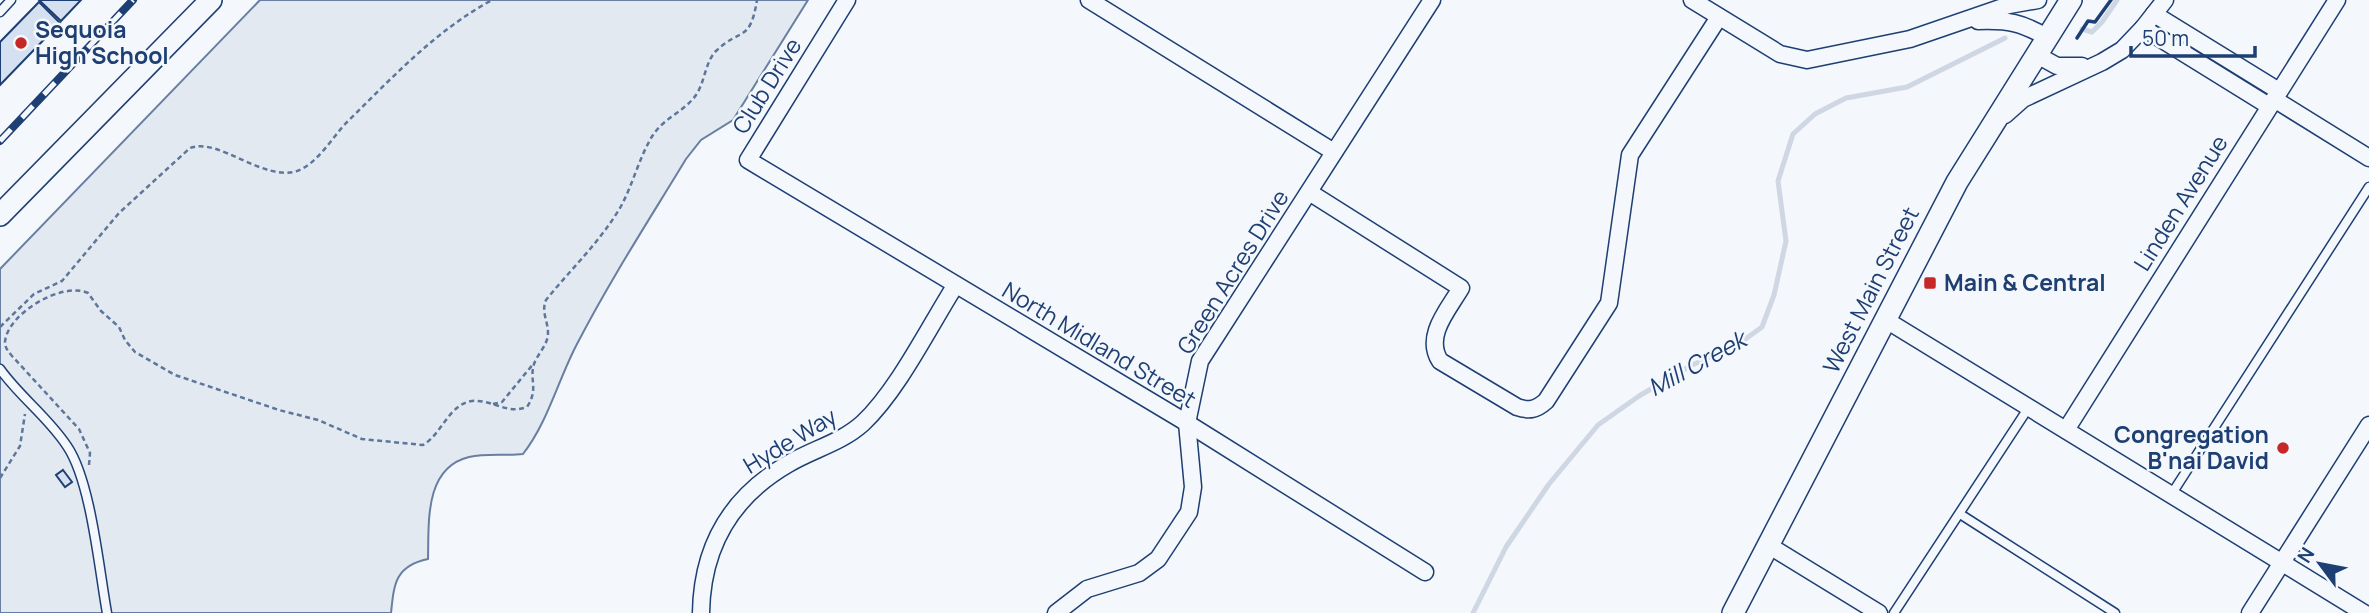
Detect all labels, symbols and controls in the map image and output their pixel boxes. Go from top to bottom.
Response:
place label: Sequoia High School [35,13,169,71]
scale bar [2131,14,2255,58]
text: 50 m [2142,24,2189,52]
street label: Club Drive [724,31,808,140]
marker: Sequoia High School [13,35,29,51]
street label: Linden Avenue [2126,129,2235,276]
street label: Green Acres Drive [1169,183,1296,360]
street label: West Main Street [1814,201,1926,378]
place label: Main & Central [1944,266,2106,298]
street label: North Midland Street [997,274,1202,415]
marker: Main & Central [1922,275,1938,291]
water label: Mill Creek [1641,321,1754,403]
street label: Hyde Way [737,400,842,481]
place label: Congregation B'nai David [2114,418,2269,476]
marker: Congregation B'nai David [2275,440,2291,456]
north arrow [2285,529,2355,599]
text: N [2291,542,2320,568]

